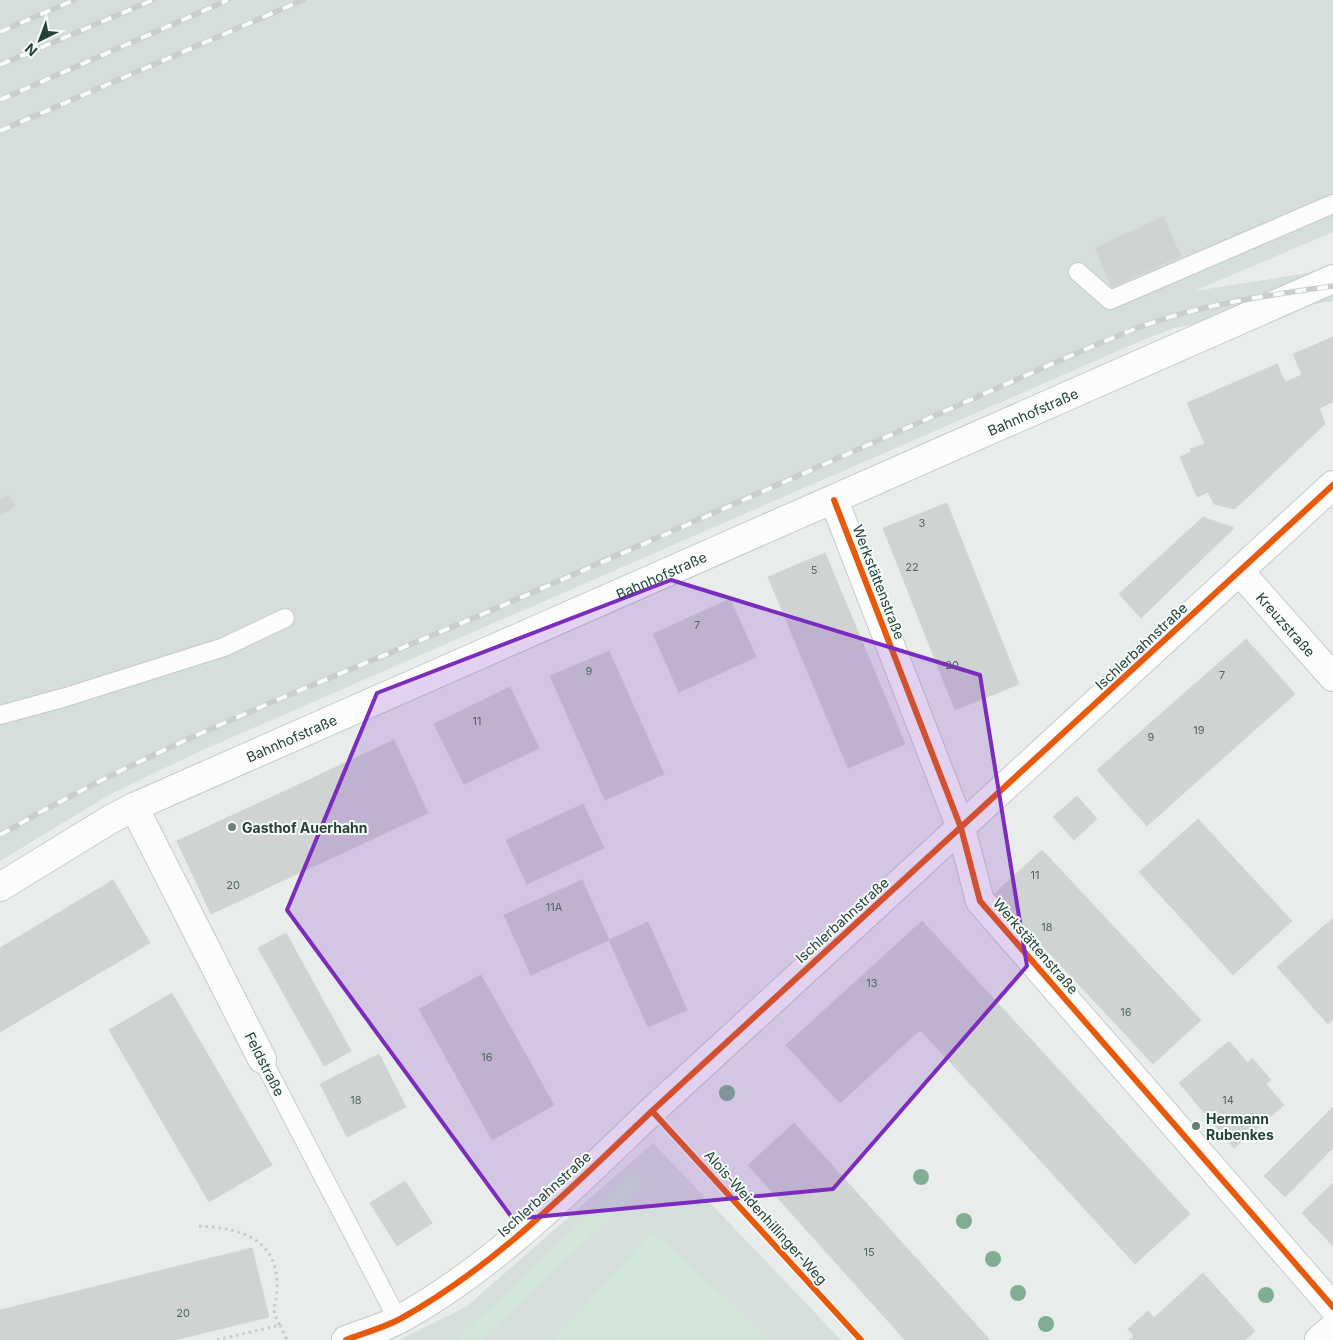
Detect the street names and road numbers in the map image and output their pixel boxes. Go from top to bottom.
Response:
street label: Bahnhofstraße [985,384,1080,439]
street label: Werkstättenstraße [849,522,909,642]
street label: Bahnhofstraße [613,548,709,602]
street label: Kreuzstraße [1253,588,1319,660]
street label: Ischlerbahnstraße [1092,599,1190,693]
street label: Bahnhofstraße [243,710,339,765]
street label: Ischlerbahnstraße [792,874,892,966]
street label: Werkstättenstraße [990,895,1082,997]
street label: Feldstraße [242,1029,288,1099]
street label: Alois-Weidenhillinger-Weg [701,1146,831,1288]
street label: Ischlerbahnstraße [494,1148,594,1240]

